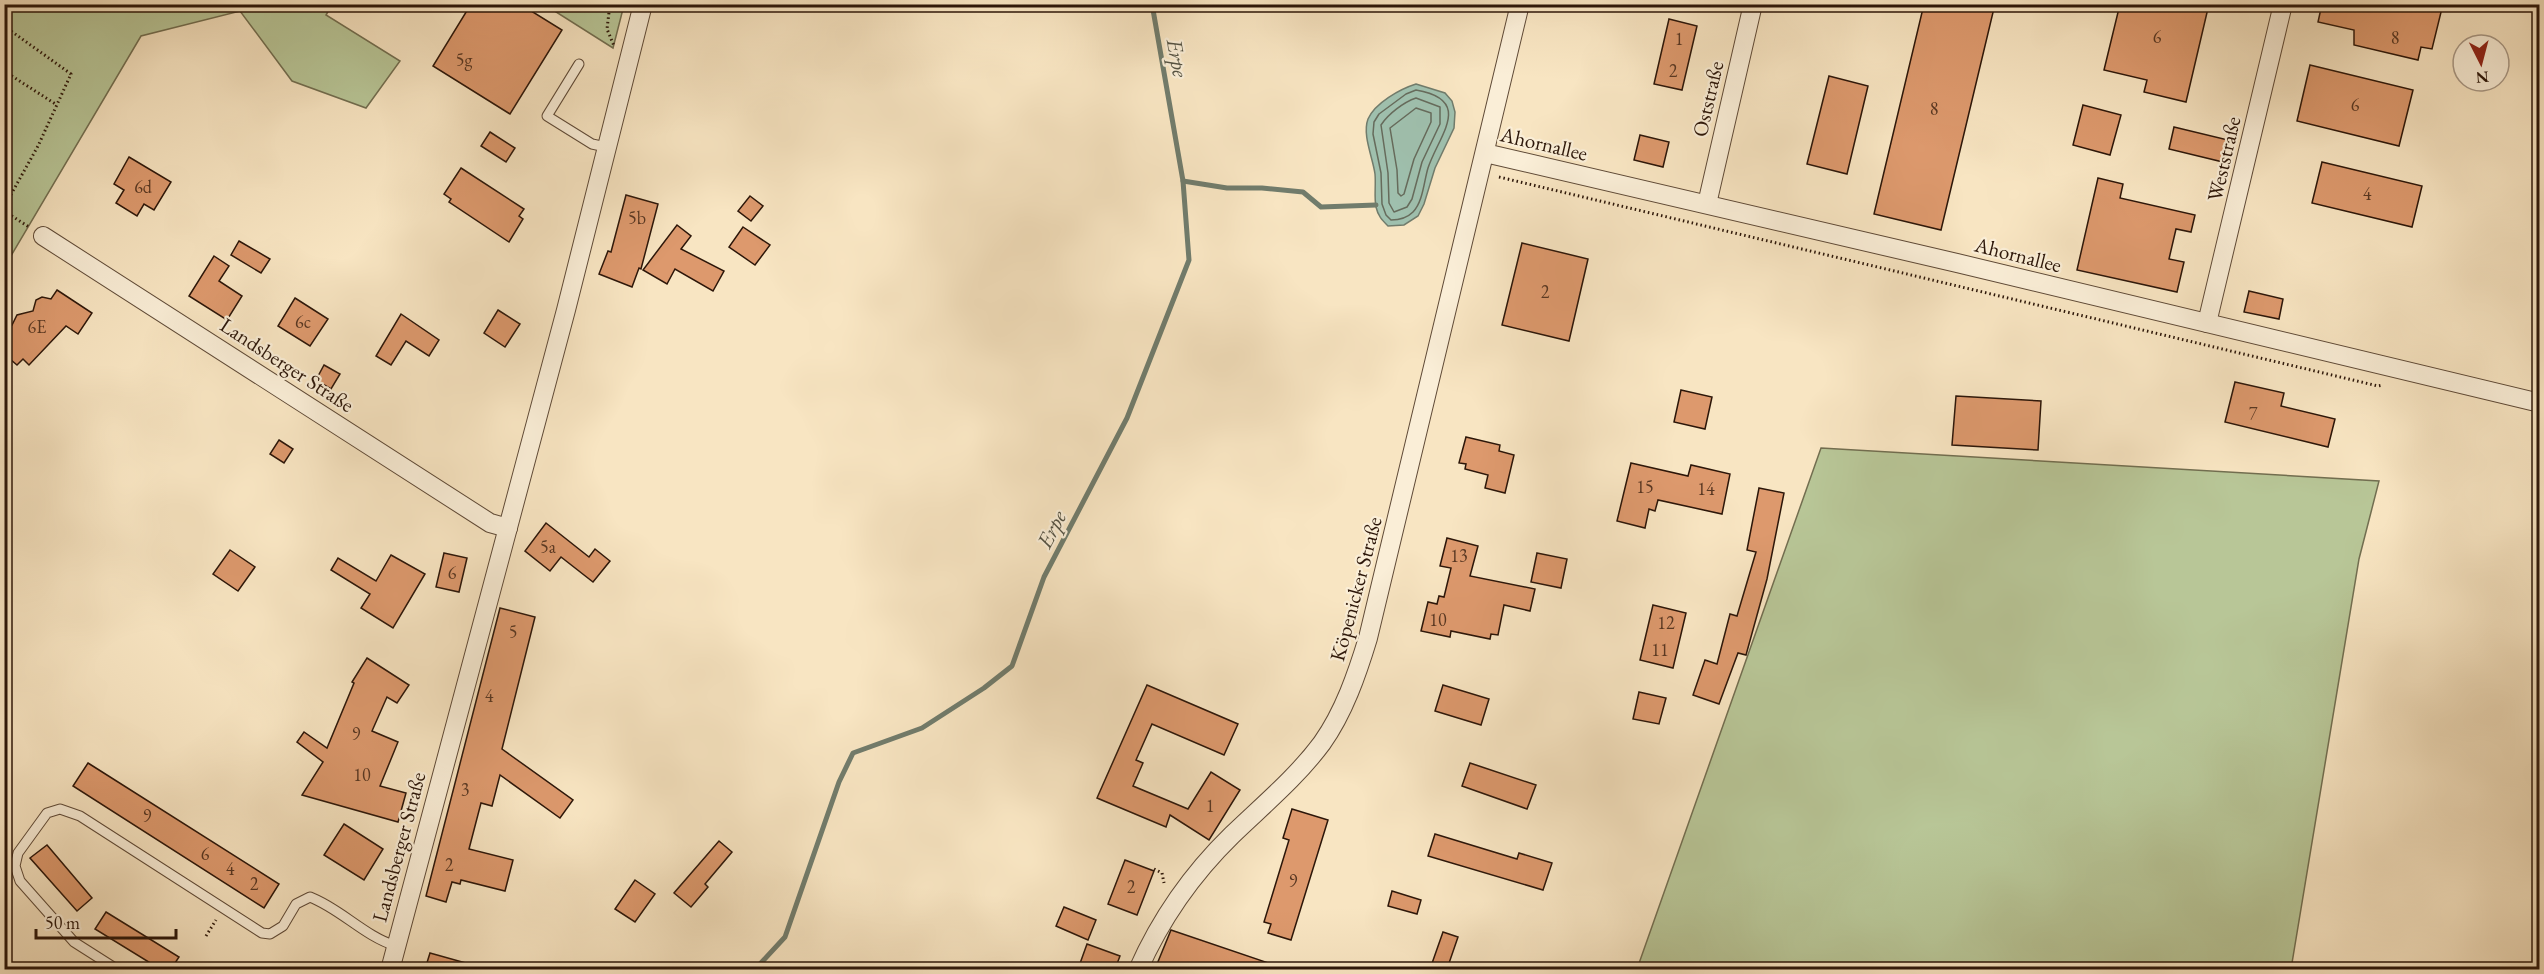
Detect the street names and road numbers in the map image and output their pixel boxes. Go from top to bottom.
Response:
street label: Oststraße [1686,58,1729,139]
street label: Weststraße [2201,114,2246,204]
street label: Ahornallee [1497,120,1590,167]
street label: Ahornallee [1971,230,2064,278]
street label: Landsberger Straße [215,311,359,418]
street label: Köpenicker Straße [1323,514,1388,664]
street label: Landsberger Straße [366,769,432,925]

